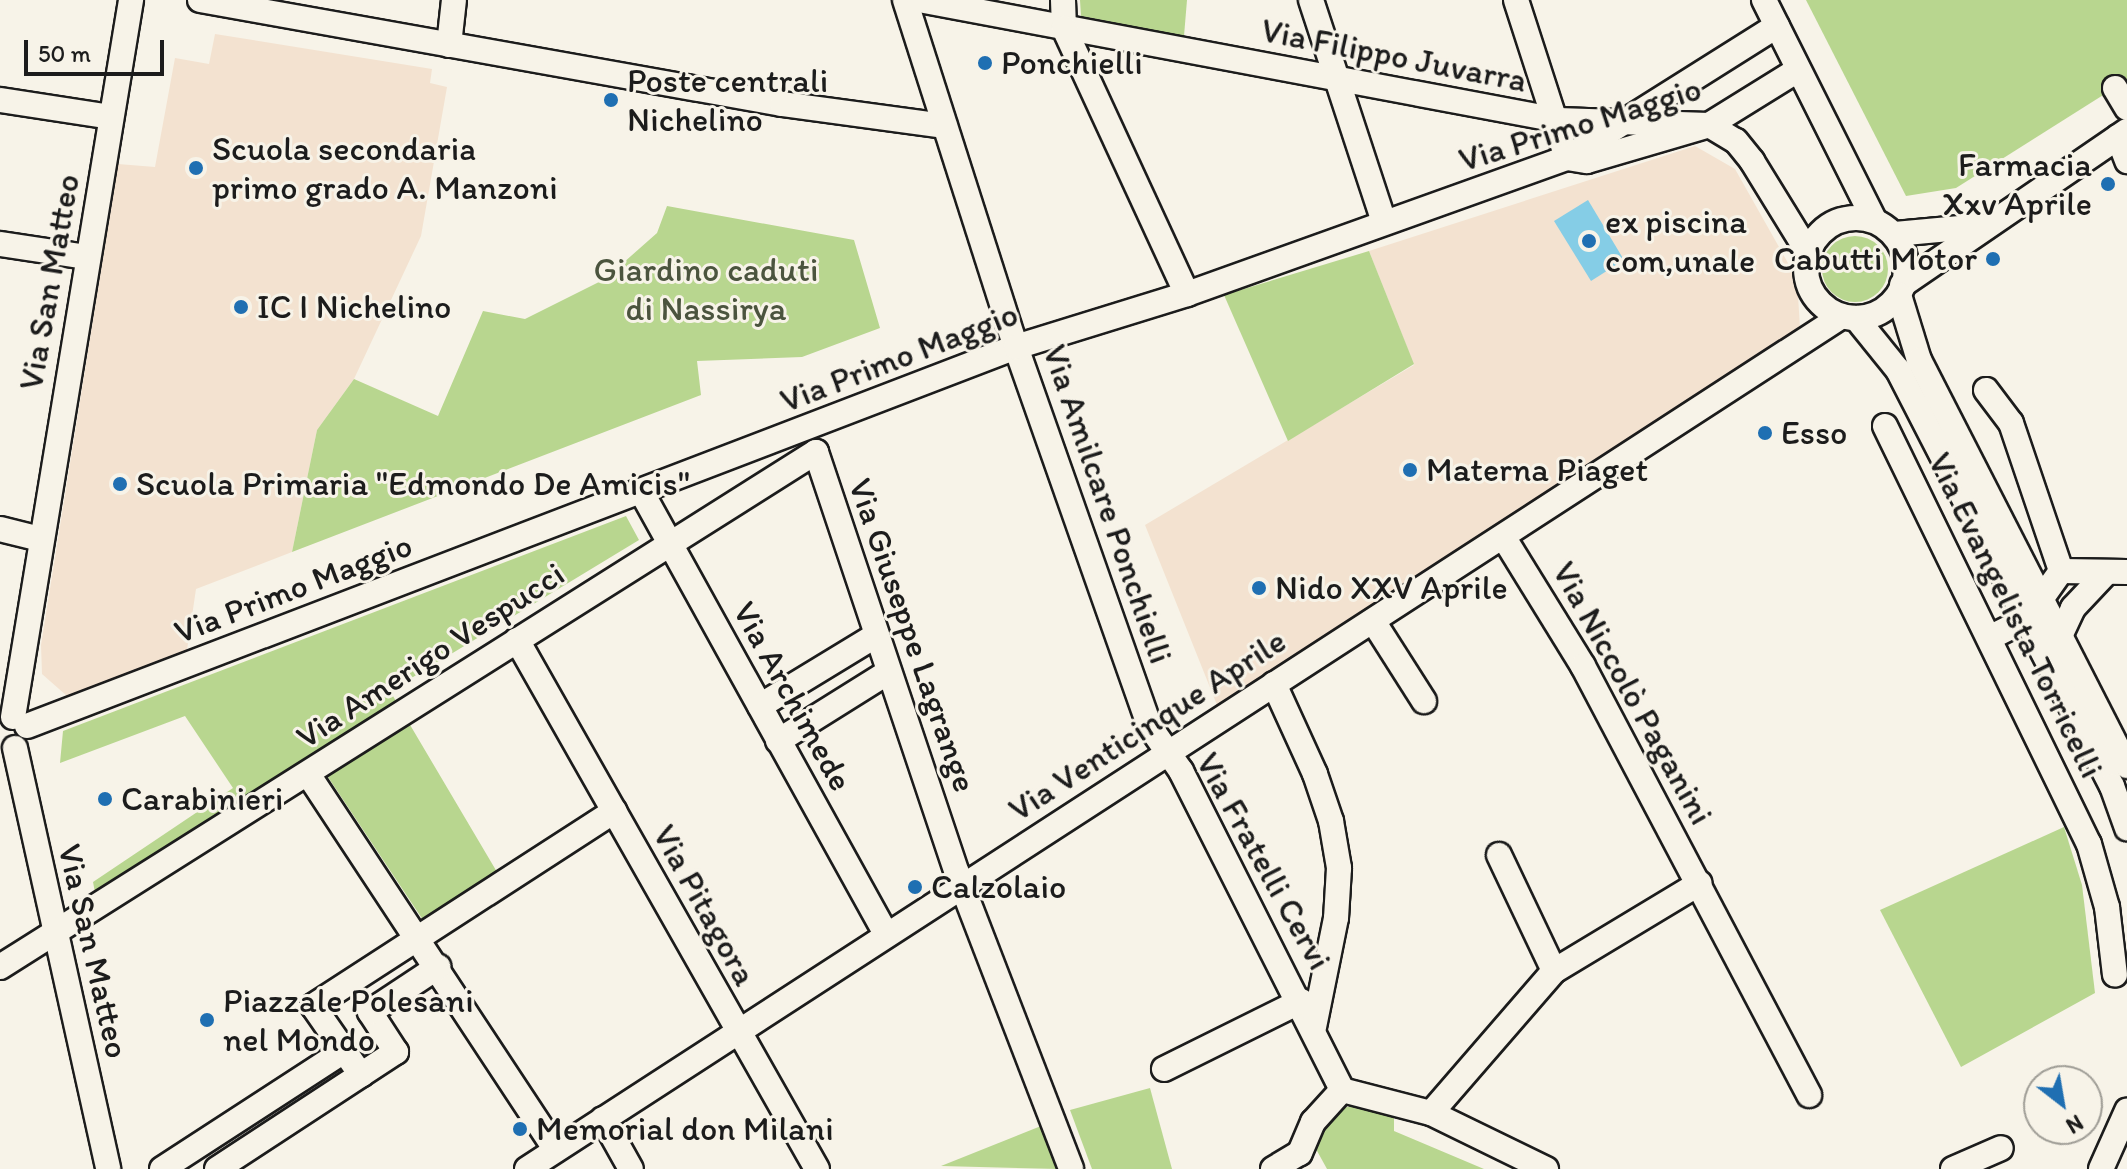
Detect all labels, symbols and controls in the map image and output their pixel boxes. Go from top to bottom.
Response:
street label: Via Filippo Juvarra [1258,9,1530,101]
scale bar [28,24,168,74]
text: 50 m [38,39,91,68]
place label: Ponchielli [1001,43,1143,83]
marker: Ponchielli [976,54,994,72]
place label: Poste centrali Nichelino [627,60,826,140]
street label: Via Primo Maggio [1453,68,1707,180]
marker: Poste centrali Nichelino [602,91,620,109]
place label: Scuola secondaria primo grado A. Manzoni [212,128,559,208]
place label: Farmacia Xxv Aprile [1943,144,2092,224]
marker: Scuola secondaria primo grado A. Manzoni [187,159,205,177]
street label: Via San Matteo [10,171,88,393]
marker: Farmacia Xxv Aprile [2099,175,2117,193]
place label: ex piscina com,unale [1605,201,1755,280]
marker: ex piscina com,unale [1580,232,1598,250]
place label: Cabutti Motor [1774,239,1977,279]
park label: Giardino caduti di Nassirya [593,249,819,328]
marker: Cabutti Motor [1984,250,2002,268]
place label: IC I Nichelino [257,287,455,327]
street label: Via Primo Maggio [774,293,1024,421]
marker: IC I Nichelino [232,298,250,316]
street label: Via Amilcare Ponchielli [1034,340,1182,668]
place label: Esso [1781,413,1847,453]
marker: Esso [1756,424,1774,442]
street label: Via Evangelista Torricelli [1920,446,2112,784]
place label: Materna Piaget [1426,450,1648,490]
marker: Materna Piaget [1401,461,1419,479]
place label: Scuola Primaria "Edmondo De Amicis" [136,464,690,504]
street label: Via Giuseppe Lagrange [840,473,986,797]
marker: Scuola Primaria "Edmondo De Amicis" [111,475,129,493]
street label: Via Primo Maggio [168,524,418,652]
street label: Via Amerigo Vespucci [289,554,571,756]
street label: Via Niccolò Paganini [1544,555,1722,831]
place label: Nido XXV Aprile [1275,568,1508,608]
marker: Nido XXV Aprile [1250,579,1268,597]
street label: Via Archimede [724,594,862,798]
street label: Via Venticinque Aprile [1002,621,1292,829]
street label: Via Fratelli Cervi [1188,745,1340,977]
place label: Carabinieri [121,779,283,819]
marker: Carabinieri [96,790,114,808]
street label: Via Pitagora [644,818,766,992]
street label: Via San Matteo [50,840,138,1062]
place label: Calzolaio [931,867,1066,907]
marker: Calzolaio [906,878,924,896]
place label: Piazzale Polesani nel Mondo [223,980,473,1060]
marker: Piazzale Polesani nel Mondo [198,1011,216,1029]
north arrow [2023,1065,2103,1145]
place label: Memorial don Milani [536,1109,832,1149]
text: N [2061,1109,2088,1140]
marker: Memorial don Milani [511,1120,529,1138]

